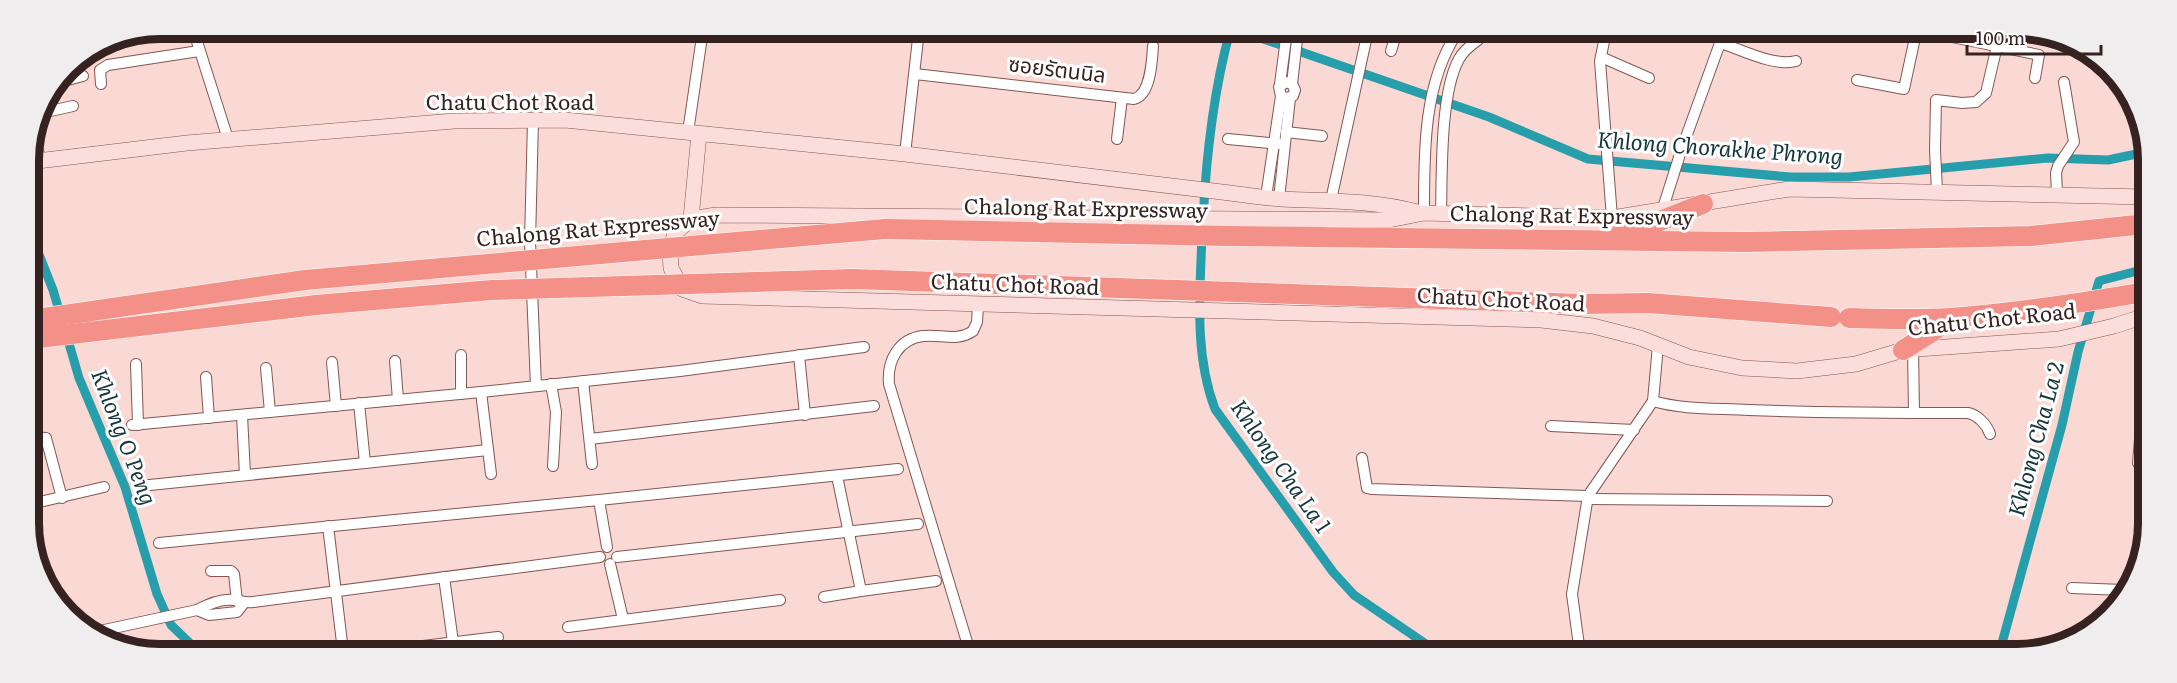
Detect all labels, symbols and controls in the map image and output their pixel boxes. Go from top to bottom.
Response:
scale bar [1967,18,2100,56]
text: 100 m [1976,24,2025,51]
street label: ซอยรัตนนิล [1007,46,1108,89]
street label: Chatu Chot Road [426,85,595,116]
water label: Khlong Chorakhe Phrong [1596,121,1844,172]
street label: Chalong Rat Expressway [964,189,1209,224]
street label: Chalong Rat Expressway [1450,196,1695,231]
street label: Chalong Rat Expressway [475,200,722,253]
street label: Chatu Chot Road [930,264,1100,301]
street label: Chatu Chot Road [1416,278,1586,317]
street label: Chatu Chot Road [1906,293,2077,342]
water label: Khlong Cha La 2 [1998,358,2071,520]
water label: Khlong O Peng [84,364,166,509]
water label: Khlong Cha La 1 [1224,392,1341,539]

